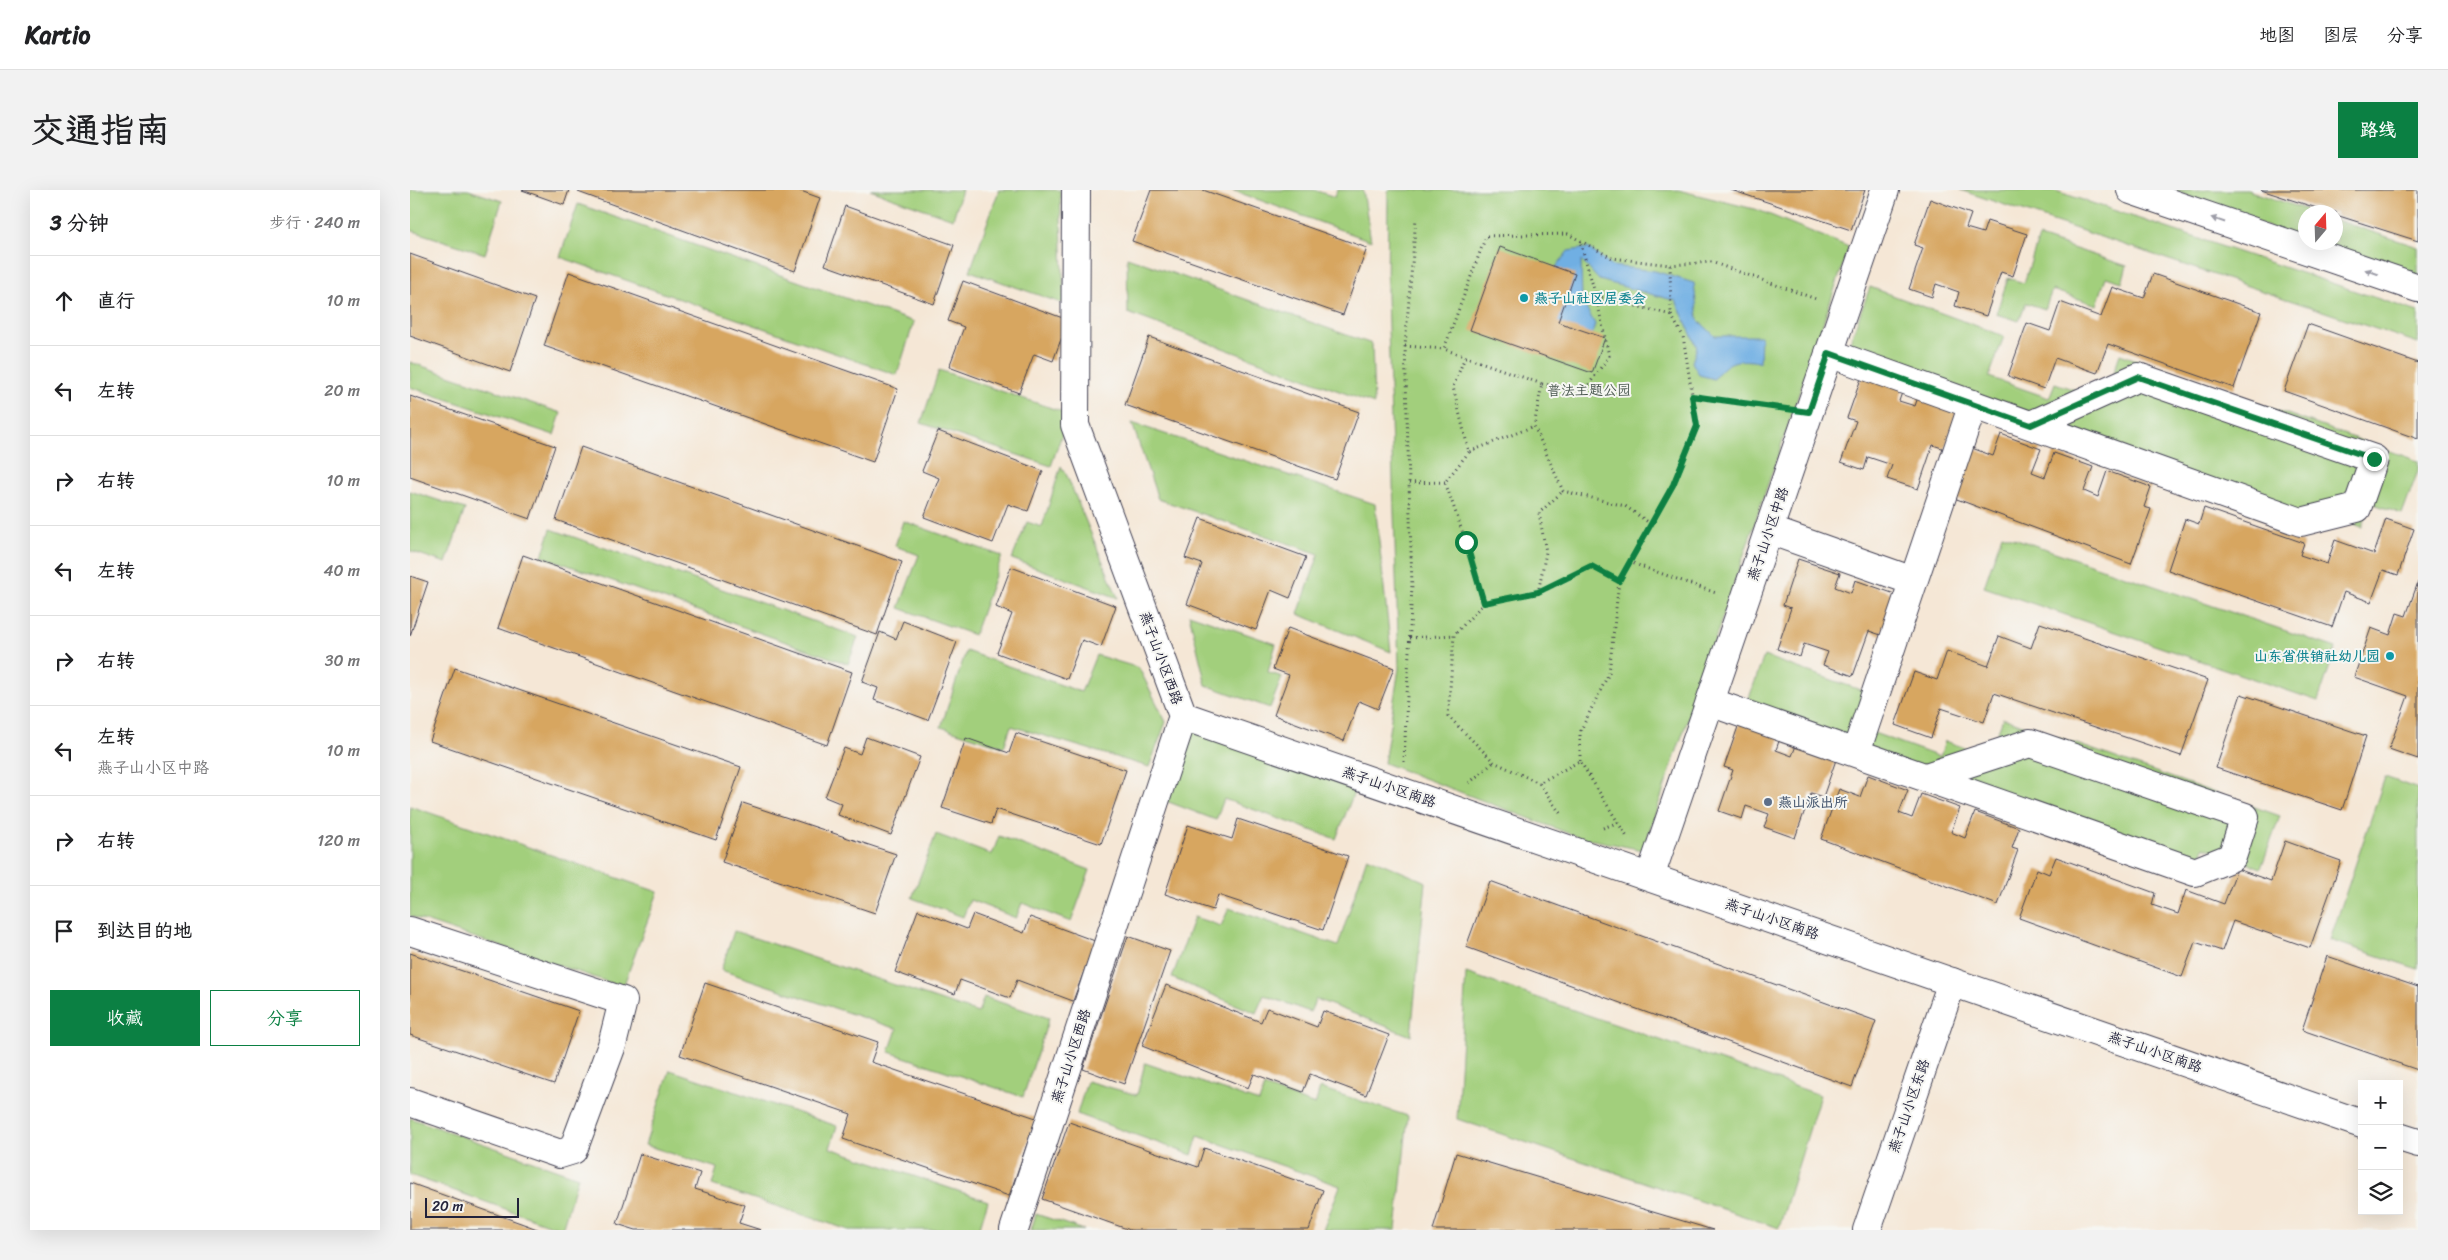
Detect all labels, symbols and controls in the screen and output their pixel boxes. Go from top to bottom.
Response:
text: Kartio [25,14,90,56]
text: 地图 [2259,19,2295,51]
text: 图层 [2323,19,2359,51]
text: 分享 [2387,19,2423,51]
text: 交通指南 [30,99,170,161]
button: 路线 [2338,102,2418,158]
text: 3 分钟 [50,204,109,242]
north arrow [2298,205,2343,250]
text: 步行 · 240 m [270,208,360,237]
one-way arrow [2210,216,2225,224]
one-way arrow [2364,268,2379,276]
text: 直行 [97,284,135,317]
text: 10 m [327,286,360,315]
place label: 燕子山社区居委会 [1534,286,1646,311]
icon: ahead [50,287,78,315]
marker: 燕子山社区居委会 [1518,292,1530,304]
text: 左转 [97,374,135,407]
text: 20 m [324,376,360,405]
icon: left [50,377,78,405]
park label: 普法主题公园 [1547,378,1631,403]
route end [2363,448,2386,471]
text: 右转 [97,464,135,497]
text: 10 m [327,466,360,495]
icon: right [50,467,78,495]
street label: 燕子山小区中路 [1740,484,1796,584]
route start [1455,531,1478,554]
text: 左转 [97,554,135,587]
text: 40 m [323,556,360,585]
icon: left [50,557,78,585]
street label: 燕子山小区西路 [1132,608,1190,708]
text: 右转 [97,644,135,677]
place label: 山东省供销社幼儿园 [2254,644,2380,669]
text: 30 m [325,646,360,675]
icon: right [50,647,78,675]
marker: 山东省供销社幼儿园 [2384,650,2396,662]
text: 左转 [97,720,135,753]
text: 10 m [327,736,360,765]
icon: left [50,737,78,765]
text: 燕子山小区中路 [97,753,209,782]
street label: 燕子山小区南路 [1339,759,1439,815]
place label: 燕山派出所 [1778,790,1848,815]
marker: 燕山派出所 [1762,796,1774,808]
text: 右转 [97,824,135,857]
text: 120 m [317,826,360,855]
icon: right [50,827,78,855]
street label: 燕子山小区南路 [1722,891,1822,947]
text: 到达目的地 [97,914,192,947]
icon: arrive [50,917,78,945]
button: 收藏 [50,990,200,1046]
button: 分享 [210,990,360,1046]
street label: 燕子山小区西路 [1044,1006,1098,1106]
street label: 燕子山小区南路 [2105,1024,2205,1080]
street label: 燕子山小区东路 [1881,1056,1937,1156]
map controls [2358,1080,2403,1215]
button: + [2358,1080,2403,1125]
button: − [2358,1125,2403,1170]
button: layers [2358,1170,2403,1215]
text: 20 m [432,1194,463,1219]
scale bar [425,1195,519,1218]

